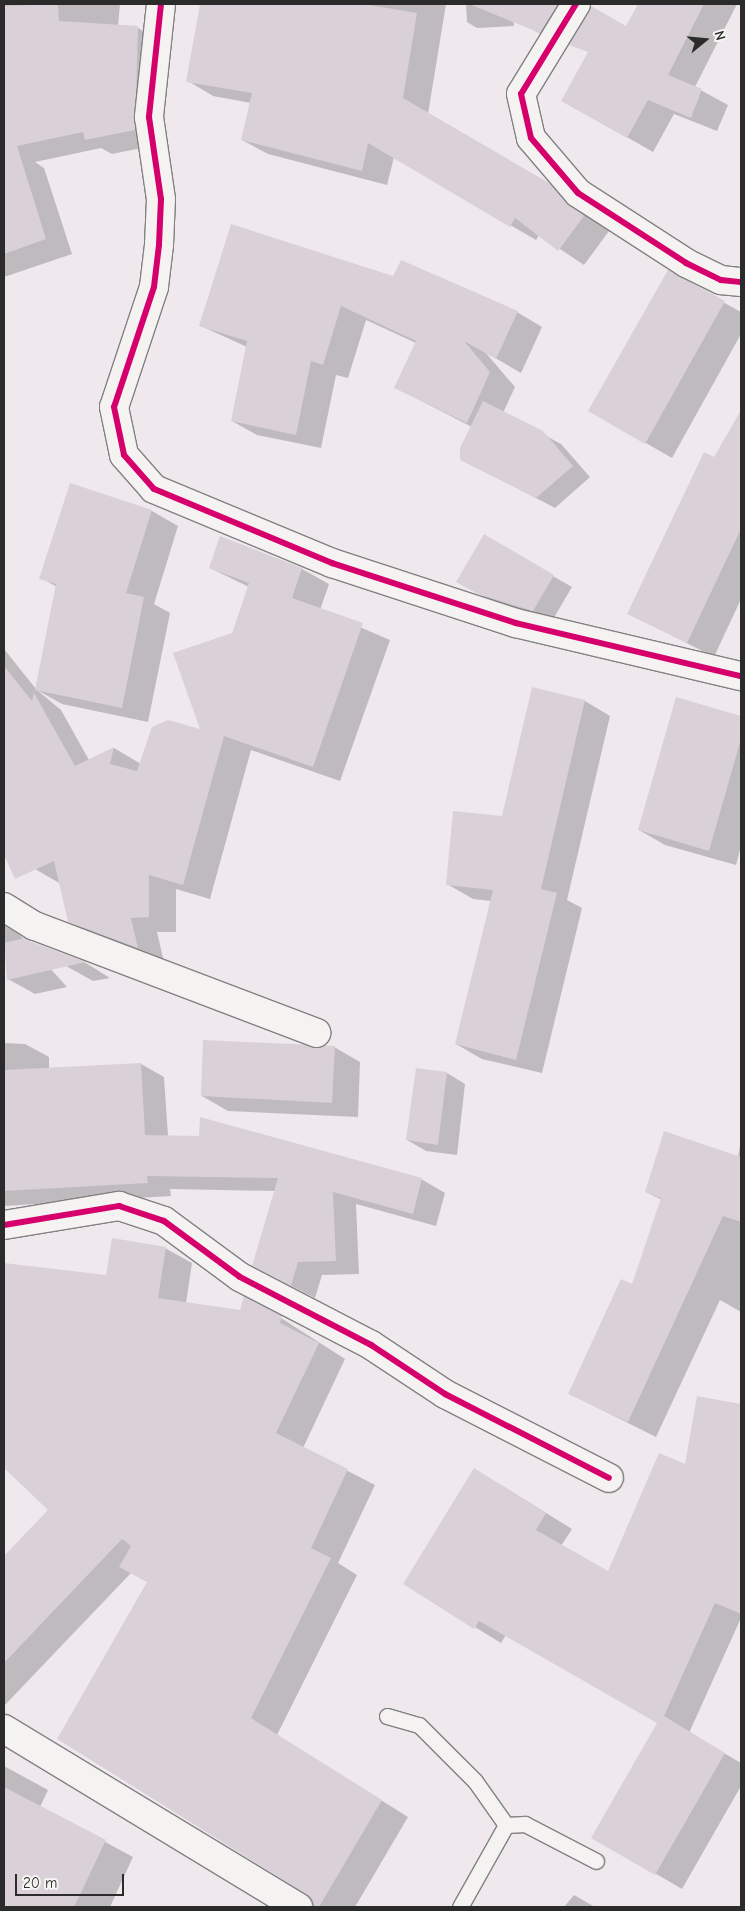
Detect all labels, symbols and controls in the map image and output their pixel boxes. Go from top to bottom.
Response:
north arrow [680,15,730,65]
text: N [710,29,729,42]
scale bar [18,1864,126,1896]
text: 20 m [23,1874,57,1892]

